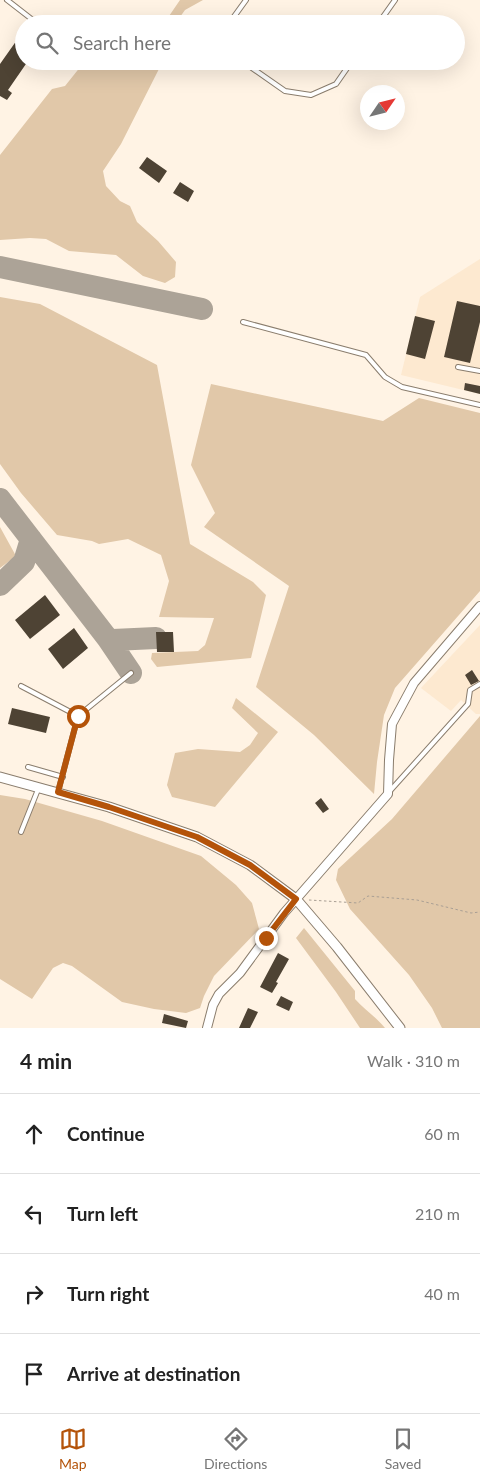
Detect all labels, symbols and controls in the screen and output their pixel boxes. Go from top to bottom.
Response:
search box [15,15,465,70]
icon: search [33,29,61,57]
text: Search here [73,31,171,54]
north arrow [360,85,405,130]
route start [67,705,90,728]
route end [255,927,278,950]
text: 4 min [20,1048,72,1073]
text: Walk · 310 m [367,1051,460,1070]
icon: ahead [20,1120,48,1148]
text: Continue [67,1122,145,1145]
text: 60 m [424,1124,460,1143]
icon: left [20,1200,48,1228]
text: Turn left [67,1202,138,1225]
text: 210 m [415,1204,460,1223]
icon: right [20,1280,48,1308]
text: Turn right [67,1282,149,1305]
text: 40 m [424,1284,460,1303]
icon: arrive [20,1360,48,1388]
text: Arrive at destination [67,1362,240,1385]
tab: Map [59,1425,87,1472]
tab: Directions [204,1425,267,1472]
tab: Saved [385,1425,421,1472]

